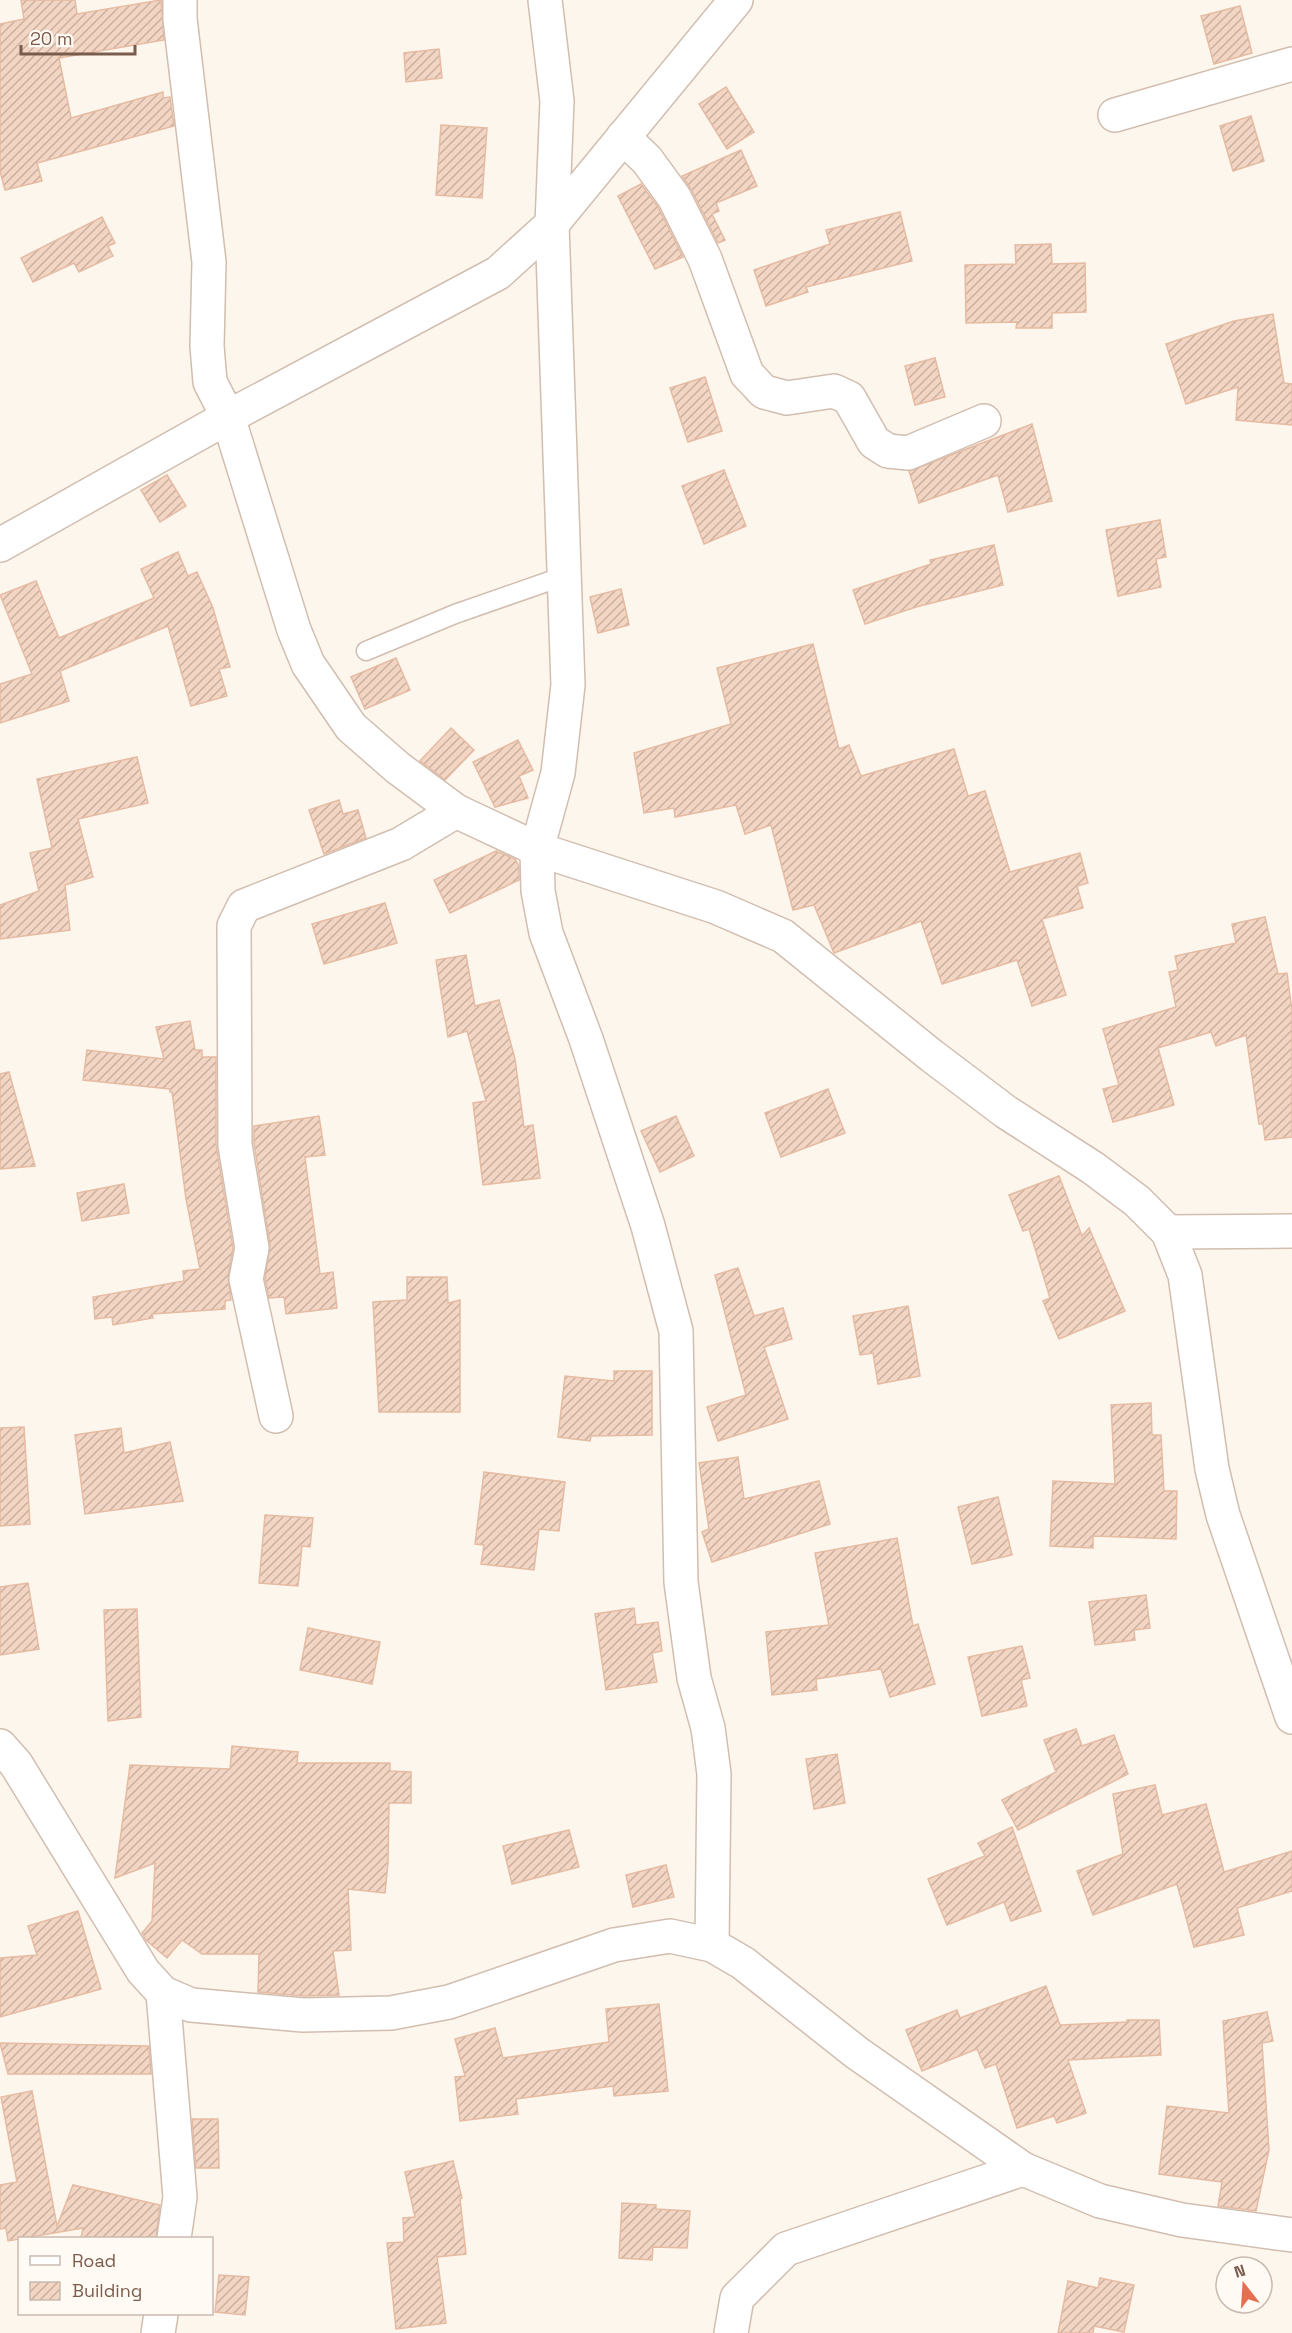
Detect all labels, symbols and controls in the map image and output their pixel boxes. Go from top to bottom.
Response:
scale bar [21,18,135,56]
text: 20 m [30,27,73,50]
legend [18,2237,213,2315]
text: Road [72,2249,116,2272]
north arrow [1214,2255,1274,2315]
text: N [1232,2260,1248,2283]
text: Building [72,2279,142,2302]

